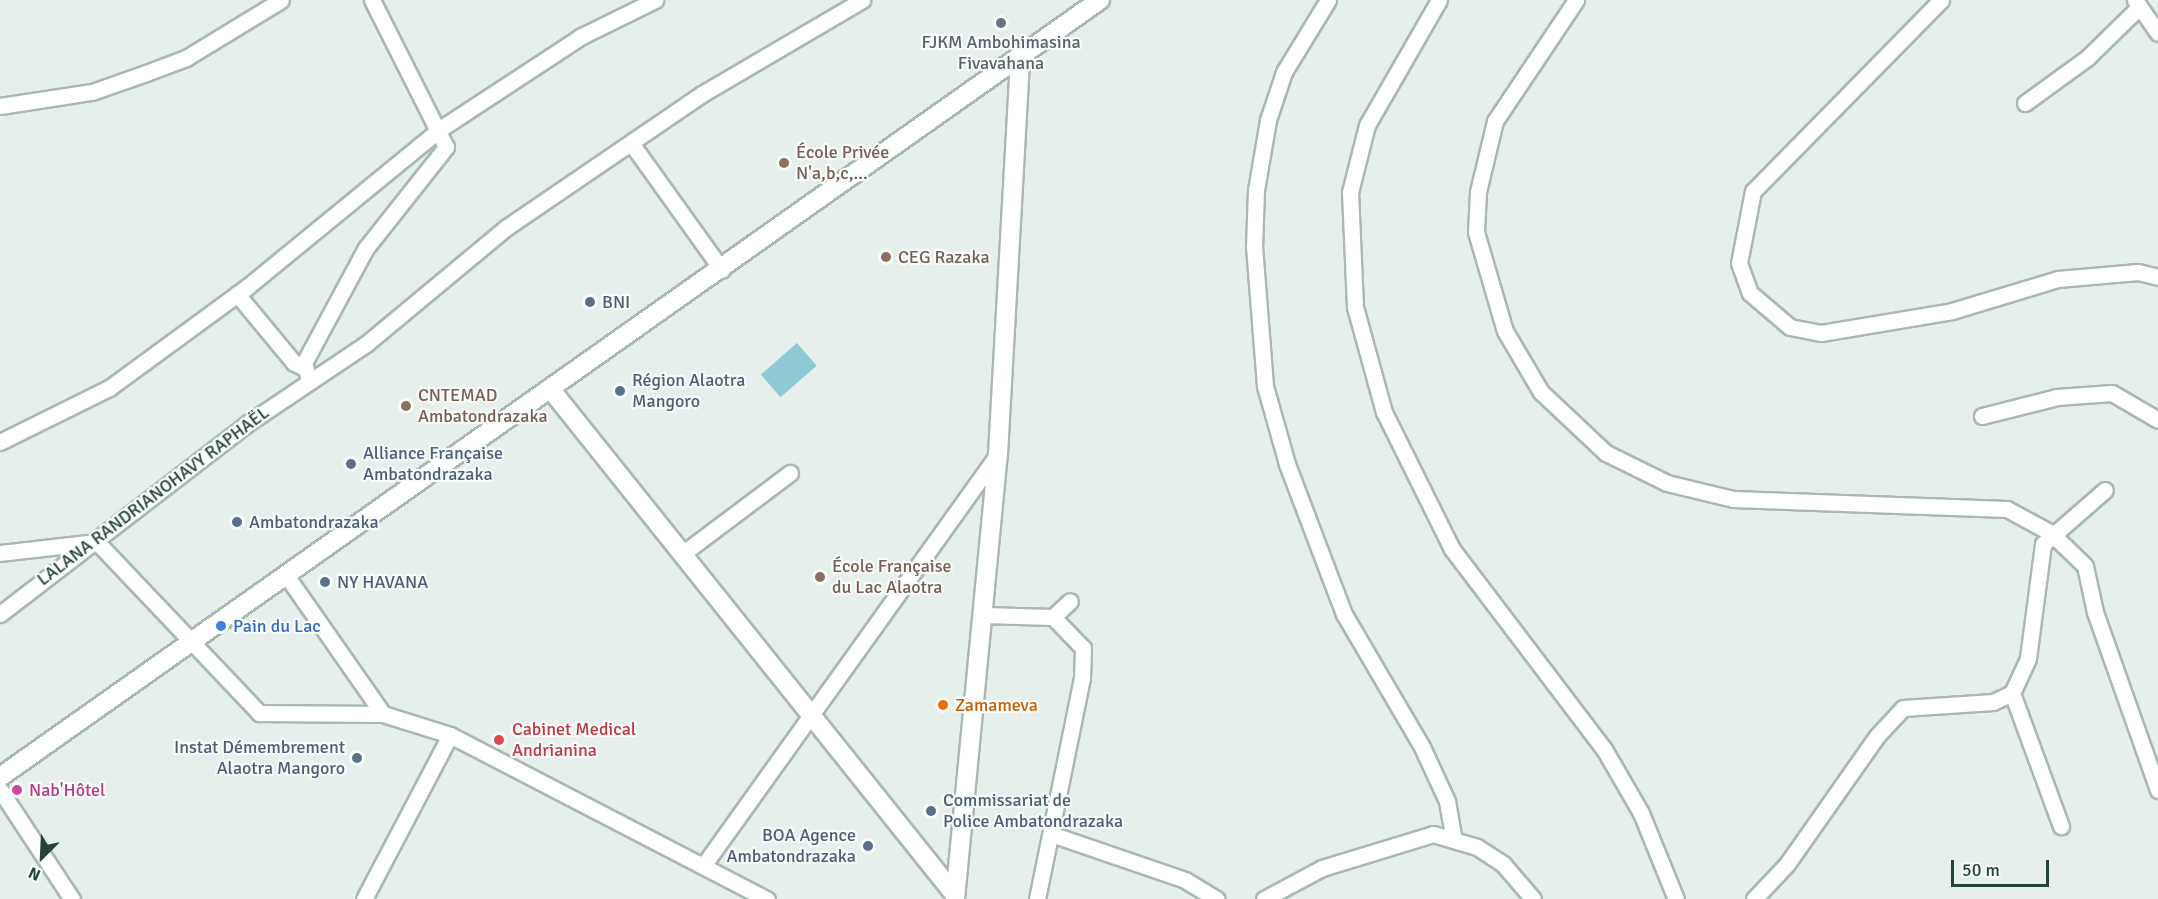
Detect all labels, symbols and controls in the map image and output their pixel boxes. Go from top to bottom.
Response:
marker: FJKM Ambohimasina Fivavahana [994,16,1008,30]
place label: FJKM Ambohimasina Fivavahana [921,32,1081,74]
place label: École Privée N'a,b,c,... [796,142,889,184]
marker: École Privée N'a,b,c,... [777,156,791,170]
place label: CEG Razaka [898,246,990,268]
marker: CEG Razaka [879,250,893,264]
place label: BNI [602,291,630,313]
marker: BNI [583,295,597,309]
place label: Région Alaotra Mangoro [632,370,745,412]
marker: Région Alaotra Mangoro [613,384,627,398]
place label: CNTEMAD Ambatondrazaka [418,385,548,428]
marker: CNTEMAD Ambatondrazaka [399,399,413,413]
street label: LALANA RANDRIANOHAVY RAPHAËL [33,402,273,590]
place label: Alliance Française Ambatondrazaka [363,443,503,486]
marker: Alliance Française Ambatondrazaka [344,457,358,471]
place label: Ambatondrazaka [249,511,379,533]
marker: Ambatondrazaka [230,515,244,529]
place label: École Française du Lac Alaotra [832,556,952,598]
marker: École Française du Lac Alaotra [813,570,827,584]
place label: NY HAVANA [337,571,428,593]
marker: NY HAVANA [318,575,332,589]
place label: Pain du Lac [233,615,321,637]
marker: Pain du Lac [214,619,228,633]
place label: Zamameva [955,694,1038,716]
marker: Zamameva [936,698,950,712]
place label: Cabinet Medical Andrianina [512,719,636,762]
marker: Cabinet Medical Andrianina [490,731,508,749]
place label: Instat Démembrement Alaotra Mangoro [174,737,345,780]
marker: Instat Démembrement Alaotra Mangoro [350,751,364,765]
place label: Nab'Hôtel [29,779,105,801]
marker: Nab'Hôtel [10,783,24,797]
place label: Commissariat de Police Ambatondrazaka [943,790,1123,832]
marker: Commissariat de Police Ambatondrazaka [924,804,938,818]
place label: BOA Agence Ambatondrazaka [726,825,856,868]
north arrow [12,827,72,887]
marker: BOA Agence Ambatondrazaka [861,839,875,853]
scale bar [1954,848,2052,886]
text: 50 m [1962,859,2000,881]
text: N [26,862,44,885]

